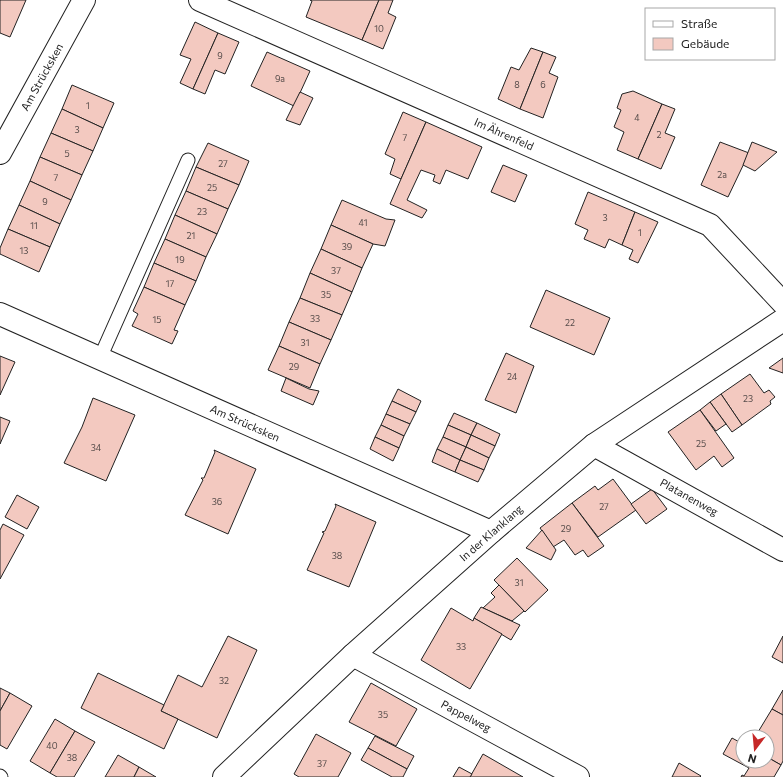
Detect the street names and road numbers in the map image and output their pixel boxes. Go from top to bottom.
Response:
street label: Am Strücksken [18,41,65,113]
street label: Im Ährenfeld [472,114,536,153]
street label: Am Strücksken [208,401,282,444]
street label: Platanenweg [658,475,721,518]
street label: In der Klanklang [457,502,525,563]
street label: Pappelweg [439,697,493,734]

